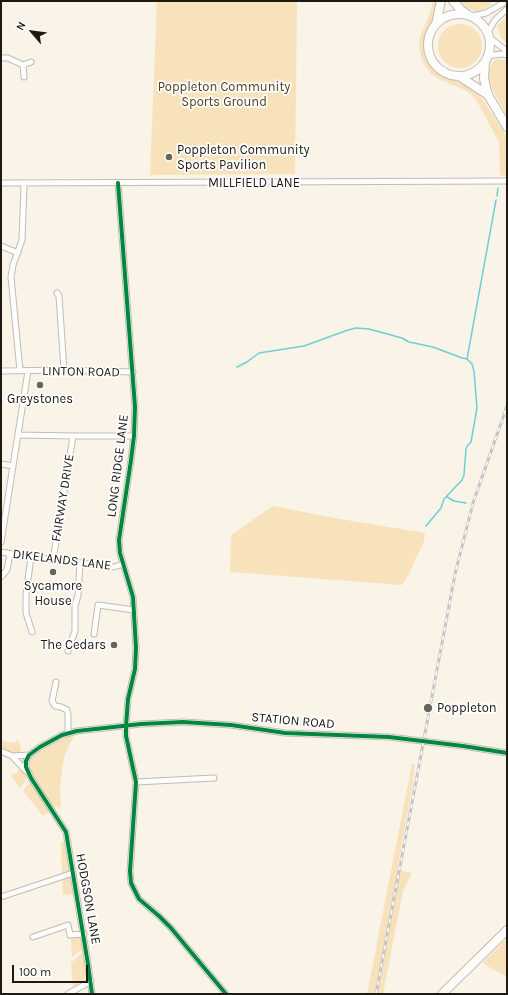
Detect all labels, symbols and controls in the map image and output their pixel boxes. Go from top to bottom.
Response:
north arrow [12,12,52,52]
text: N [13,20,29,33]
park label: Poppleton Community Sports Ground [158,79,290,110]
place label: Poppleton Community Sports Pavilion [177,142,310,173]
marker: Poppleton Community Sports Pavilion [164,152,174,162]
street label: MILLFIELD LANE [208,175,300,191]
street label: LINTON ROAD [42,364,120,380]
marker: Greystones [35,380,45,390]
place label: Greystones [7,391,73,407]
street label: LONG RIDGE LANE [104,414,132,518]
street label: FAIRWAY DRIVE [48,453,78,543]
street label: DIKELANDS LANE [12,546,112,574]
marker: Sycamore House [48,567,58,577]
place label: Sycamore House [24,578,82,609]
place label: The Cedars [41,637,106,653]
marker: The Cedars [109,640,119,650]
place label: Poppleton [437,700,497,716]
marker: Poppleton [422,702,434,714]
street label: STATION ROAD [251,710,335,732]
street label: HODGSON LANE [72,852,104,946]
scale bar [14,957,90,983]
text: 100 m [19,965,51,979]

